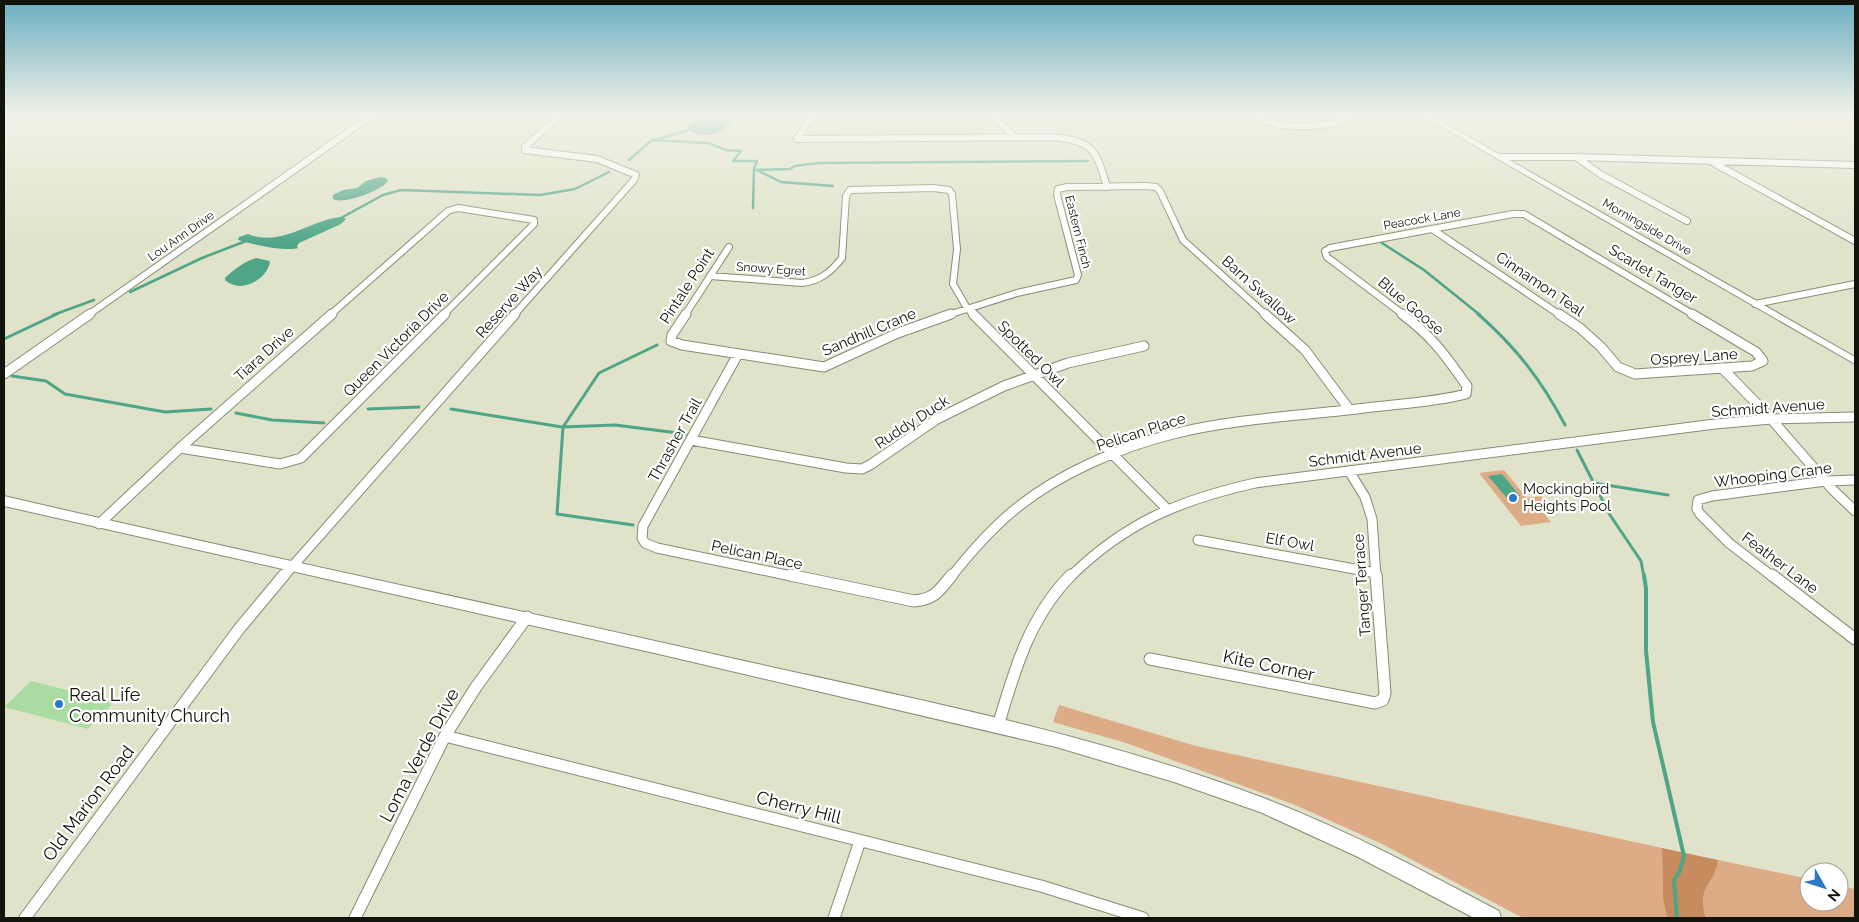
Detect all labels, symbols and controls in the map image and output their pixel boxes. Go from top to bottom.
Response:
street label: Eastern Finch [1062,194,1094,270]
street label: Morningside Drive [1600,196,1694,258]
street label: Peacock Lane [1382,205,1462,233]
street label: Lou Ann Drive [145,208,217,264]
street label: Scarlet Tanger [1606,241,1701,308]
street label: Pintale Point [656,245,718,327]
street label: Cinnamon Teal [1492,248,1588,321]
street label: Barn Swallow [1218,252,1300,328]
street label: Snowy Egret [736,260,806,278]
street label: Reserve Way [472,262,546,342]
street label: Blue Goose [1374,273,1448,339]
street label: Queen Victoria Drive [340,287,453,400]
street label: Sandhill Crane [819,304,919,360]
street label: Spotted Owl [994,317,1069,392]
street label: Tiara Drive [231,323,298,385]
street label: Osprey Lane [1650,345,1738,369]
street label: Ruddy Duck [872,391,952,453]
street label: Thrasher Trail [645,394,706,485]
street label: Schmidt Avenue [1711,395,1825,421]
street label: Pelican Place [1094,409,1188,455]
street label: Schmidt Avenue [1308,439,1423,471]
street label: Whooping Crane [1713,459,1833,491]
place label: Mockingbird Heights Pool [1523,480,1612,515]
marker: Mockingbird Heights Pool [1507,492,1519,504]
street label: Feather Lane [1738,528,1822,598]
street label: Elf Owl [1264,529,1317,555]
street label: Tanger Terrace [1349,533,1375,637]
street label: Pelican Place [710,537,804,573]
street label: Kite Corner [1221,645,1317,685]
place label: Real Life Community Church [69,684,230,726]
street label: Loma Verde Drive [375,684,463,825]
marker: Real Life Community Church [53,698,65,710]
street label: Old Marion Road [38,741,138,865]
street label: Cherry Hill [754,786,844,828]
north arrow [1799,862,1849,912]
text: N [1825,886,1844,904]

